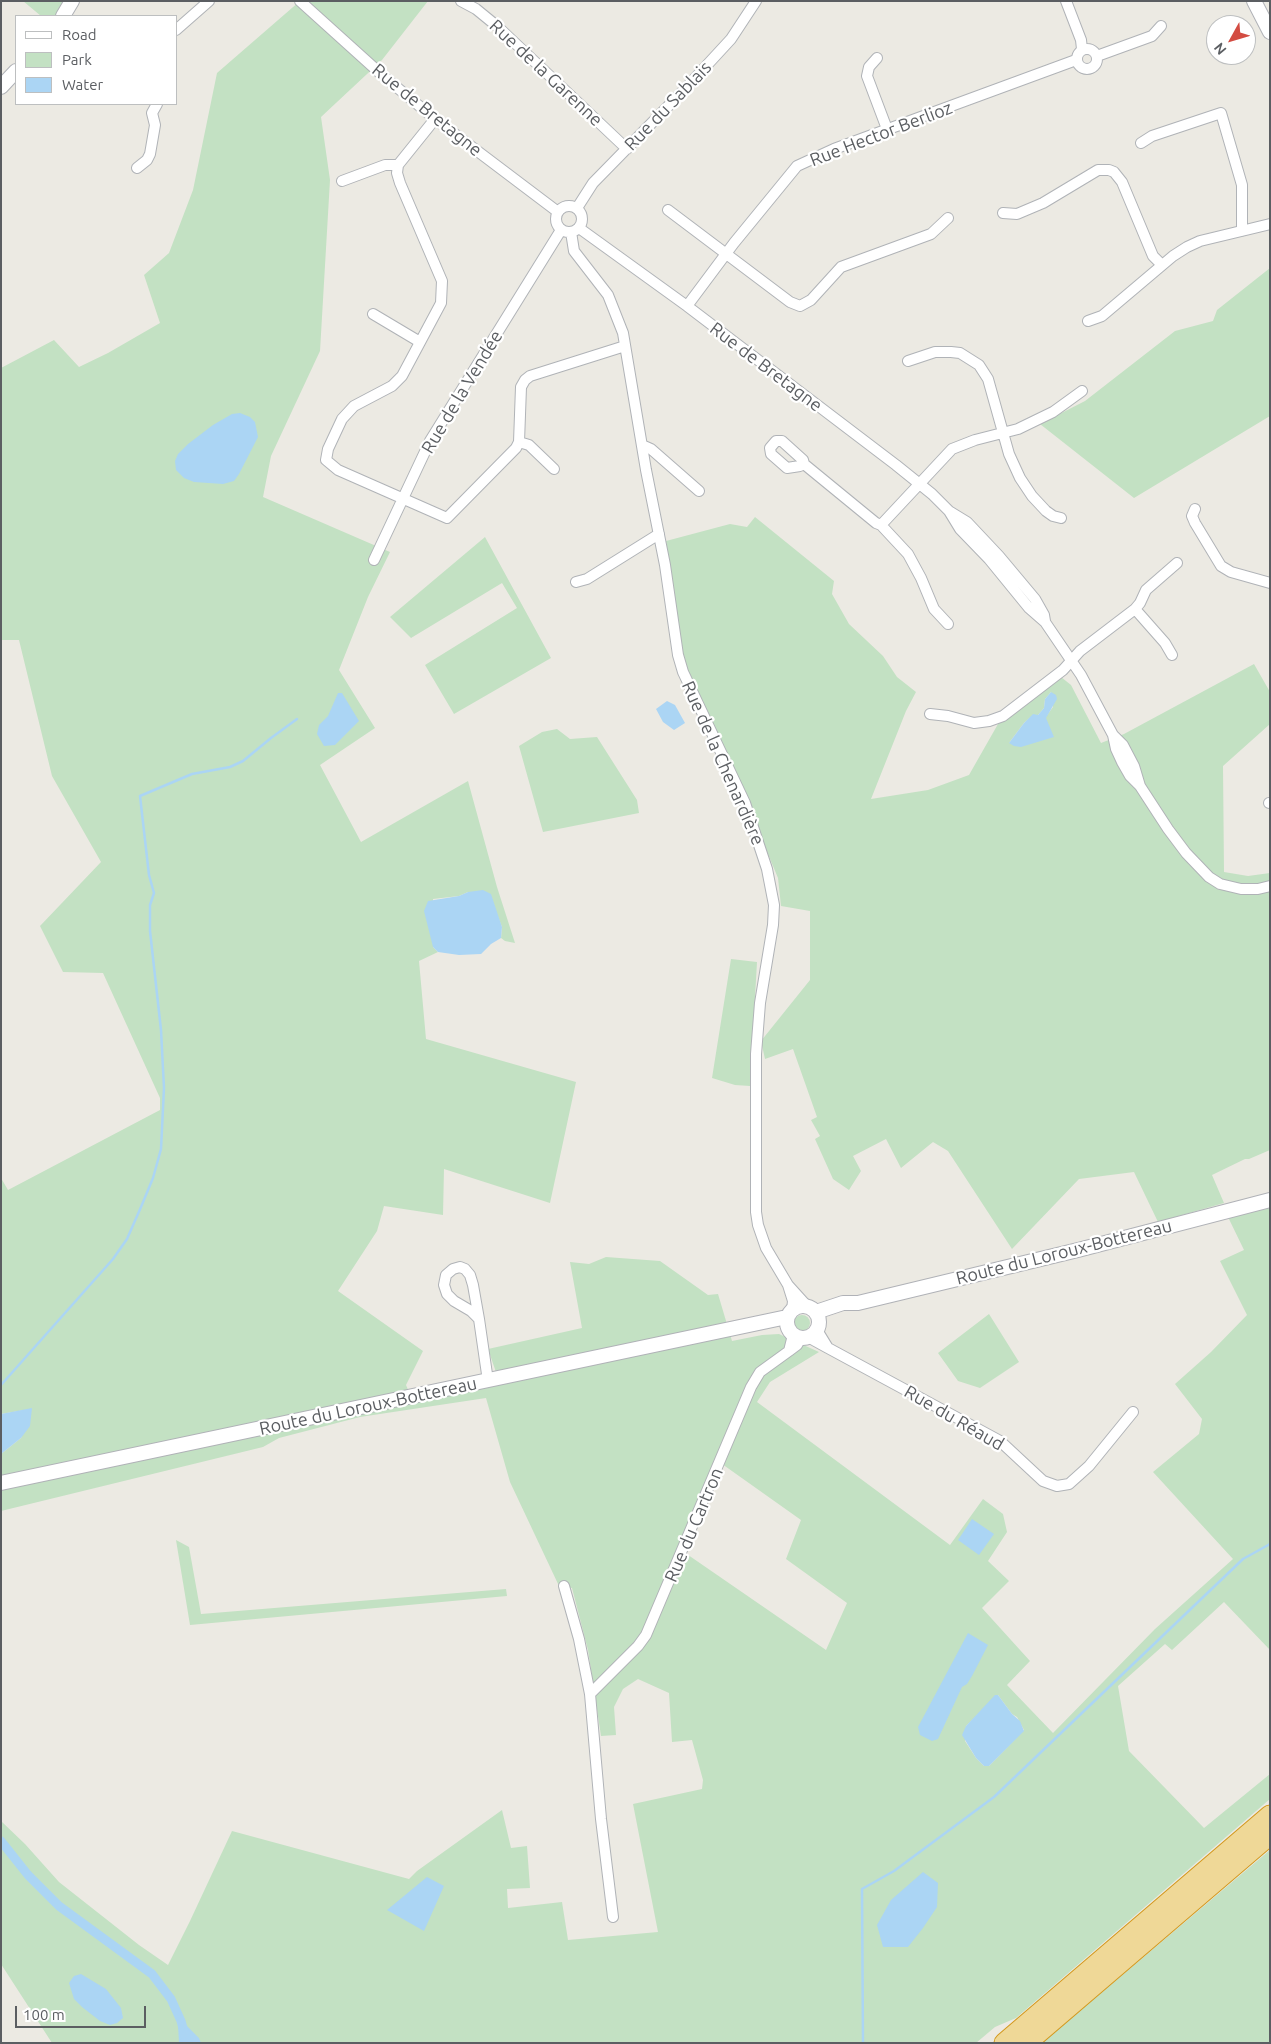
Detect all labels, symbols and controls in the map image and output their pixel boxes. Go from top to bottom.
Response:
legend [15,15,178,105]
street label: Rue de la Garenne [485,15,607,131]
north arrow [1206,15,1256,65]
text: Road [62,26,97,43]
text: N [1211,40,1230,58]
text: Park [62,51,92,68]
street label: Rue du Sablais [620,57,716,155]
street label: Rue de Bretagne [368,59,486,161]
text: Water [62,76,103,93]
street label: Rue Hector Berlioz [807,97,955,171]
street label: Rue de Bretagne [706,318,826,416]
street label: Rue de la Vendée [417,327,507,457]
street label: Rue de la Chenardière [677,678,769,848]
street label: Route du Loroux-Bottereau [954,1215,1174,1289]
street label: Route du Loroux-Bottereau [257,1372,479,1440]
street label: Rue du Réaud [900,1381,1008,1455]
street label: Rue du Cartron [660,1464,728,1586]
scale bar [18,1996,149,2028]
text: 100 m [23,2006,65,2023]

